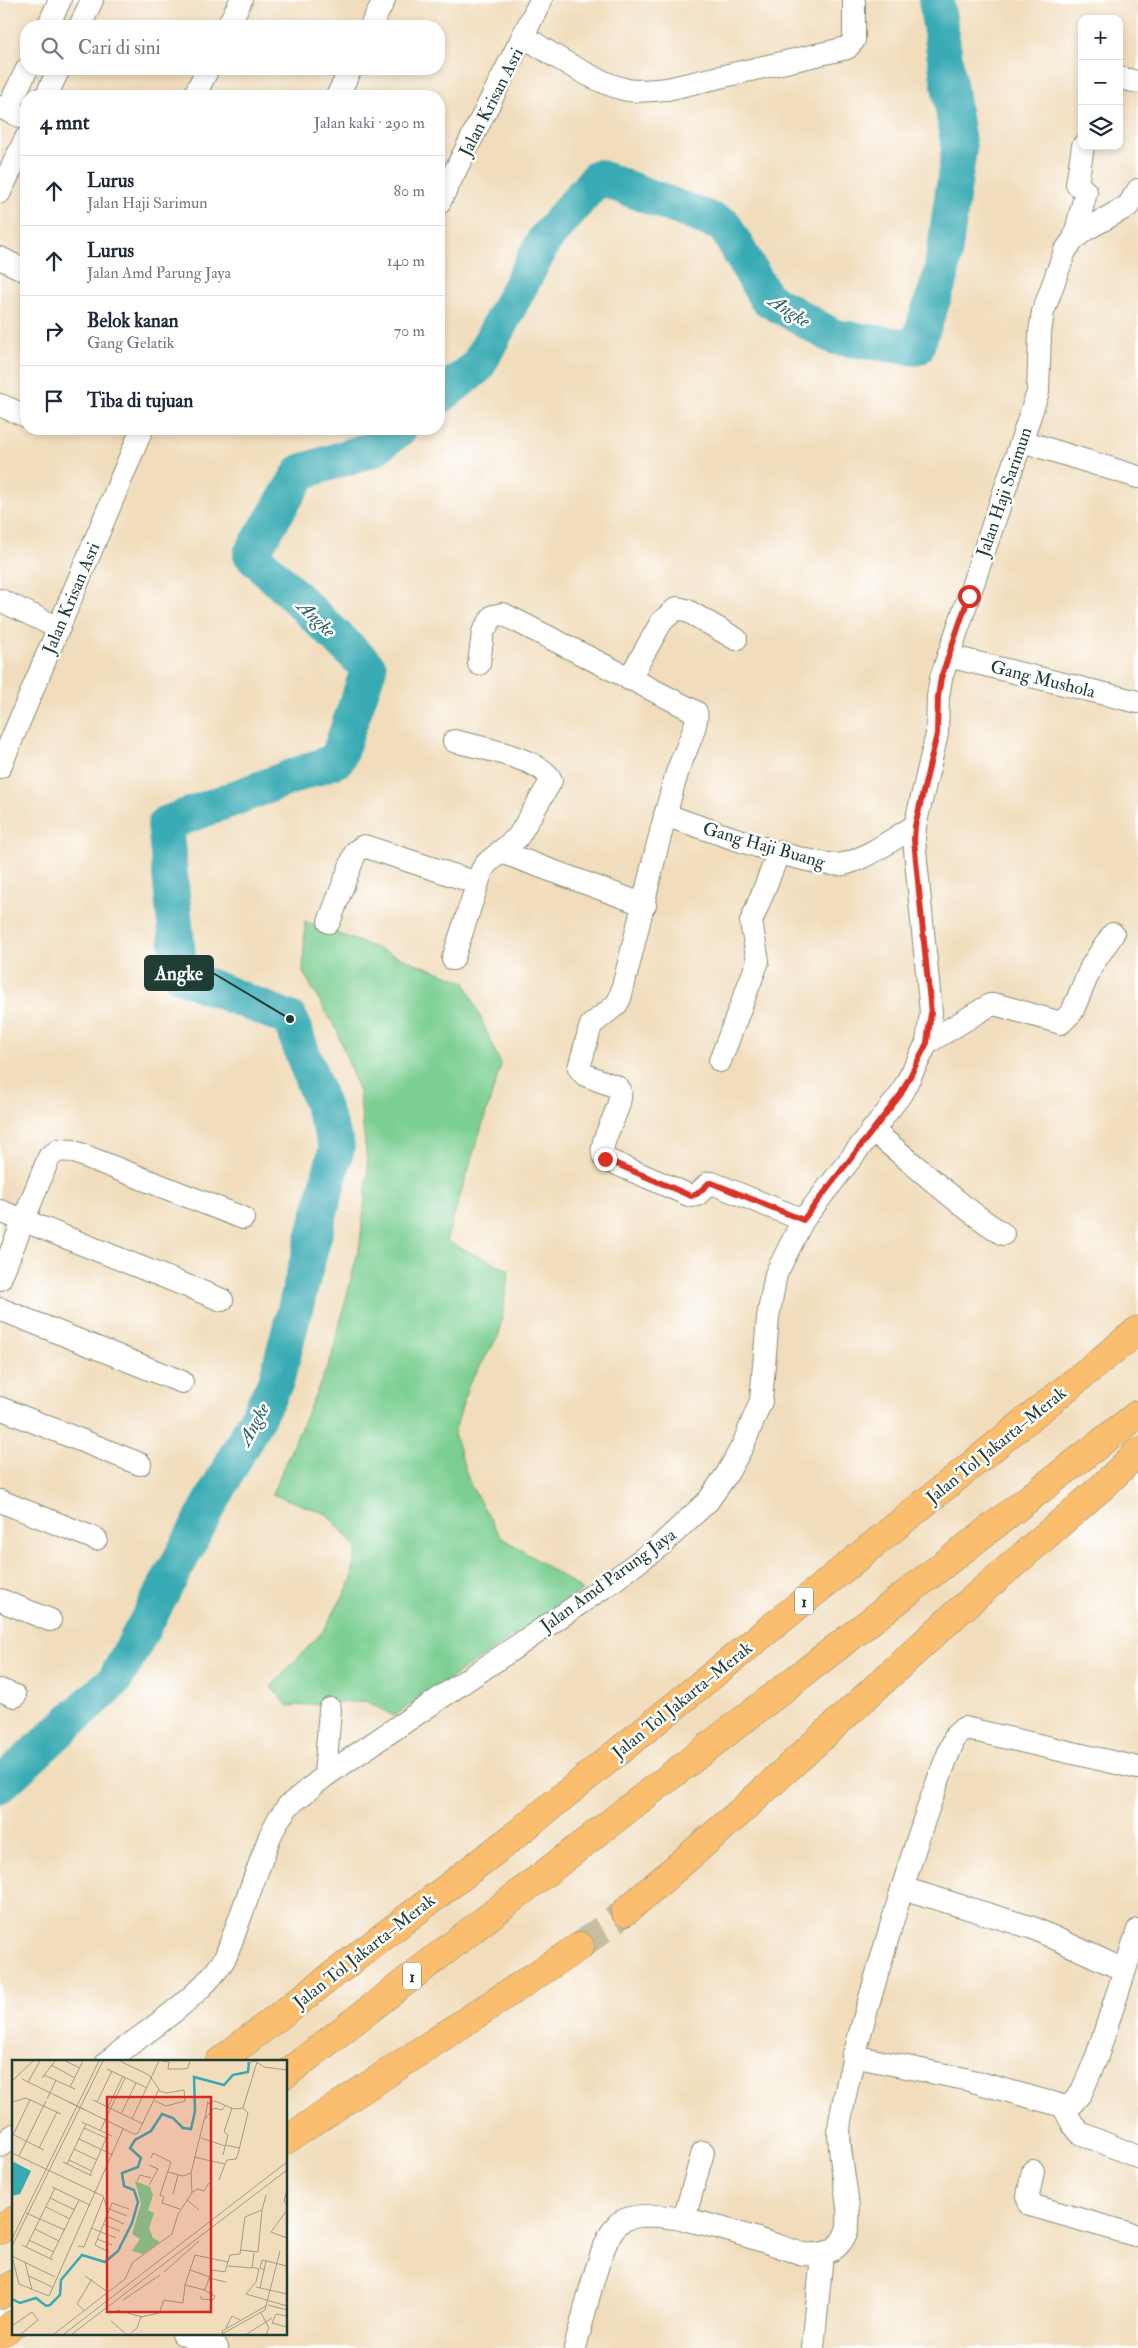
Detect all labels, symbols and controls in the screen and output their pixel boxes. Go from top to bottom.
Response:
map controls [1078,15,1123,150]
button: + [1078,15,1123,60]
search box [20,20,445,75]
icon: search [38,34,66,62]
text: Cari di sini [78,36,161,60]
street label: Jalan Krisan Asri [454,44,529,161]
button: − [1078,60,1123,105]
button: layers [1078,105,1123,150]
text: 4 mnt [40,109,90,136]
text: Jalan kaki · 290 m [314,113,425,133]
text: Lurus [87,169,134,193]
icon: ahead [40,177,68,205]
text: 80 m [394,181,425,201]
text: Jalan Haji Sarimun [87,193,208,213]
text: Lurus [87,239,134,263]
icon: ahead [40,247,68,275]
text: 140 m [387,251,425,271]
text: Jalan Amd Parung Jaya [87,263,231,283]
water label: Angke [763,288,815,333]
text: Belok kanan [87,309,178,333]
icon: right [40,317,68,345]
text: 70 m [394,321,425,341]
text: Gang Gelatik [87,333,174,353]
icon: arrive [40,387,68,415]
text: Tiba di tujuan [87,389,193,413]
street label: Jalan Haji Sarimun [971,424,1037,561]
street label: Jalan Krisan Asri [37,539,105,658]
route start [958,585,981,608]
water label: Angke [291,593,341,643]
street label: Gang Mushola [988,655,1098,704]
street label: Gang Haji Buang [700,817,829,874]
callout: Angke [145,956,213,990]
text: Angke [154,962,203,987]
route end [594,1148,617,1171]
street label: Jalan Tol Jakarta–Merak [921,1381,1071,1510]
water label: Angke [232,1399,275,1452]
street label: Jalan Amd Parung Jaya [535,1523,681,1638]
road number: 1 [795,1588,813,1614]
street label: Jalan Tol Jakarta–Merak [607,1636,757,1765]
street label: Jalan Tol Jakarta–Merak [288,1889,440,2015]
road number: 1 [403,1962,421,1990]
inset map [12,2060,288,2336]

